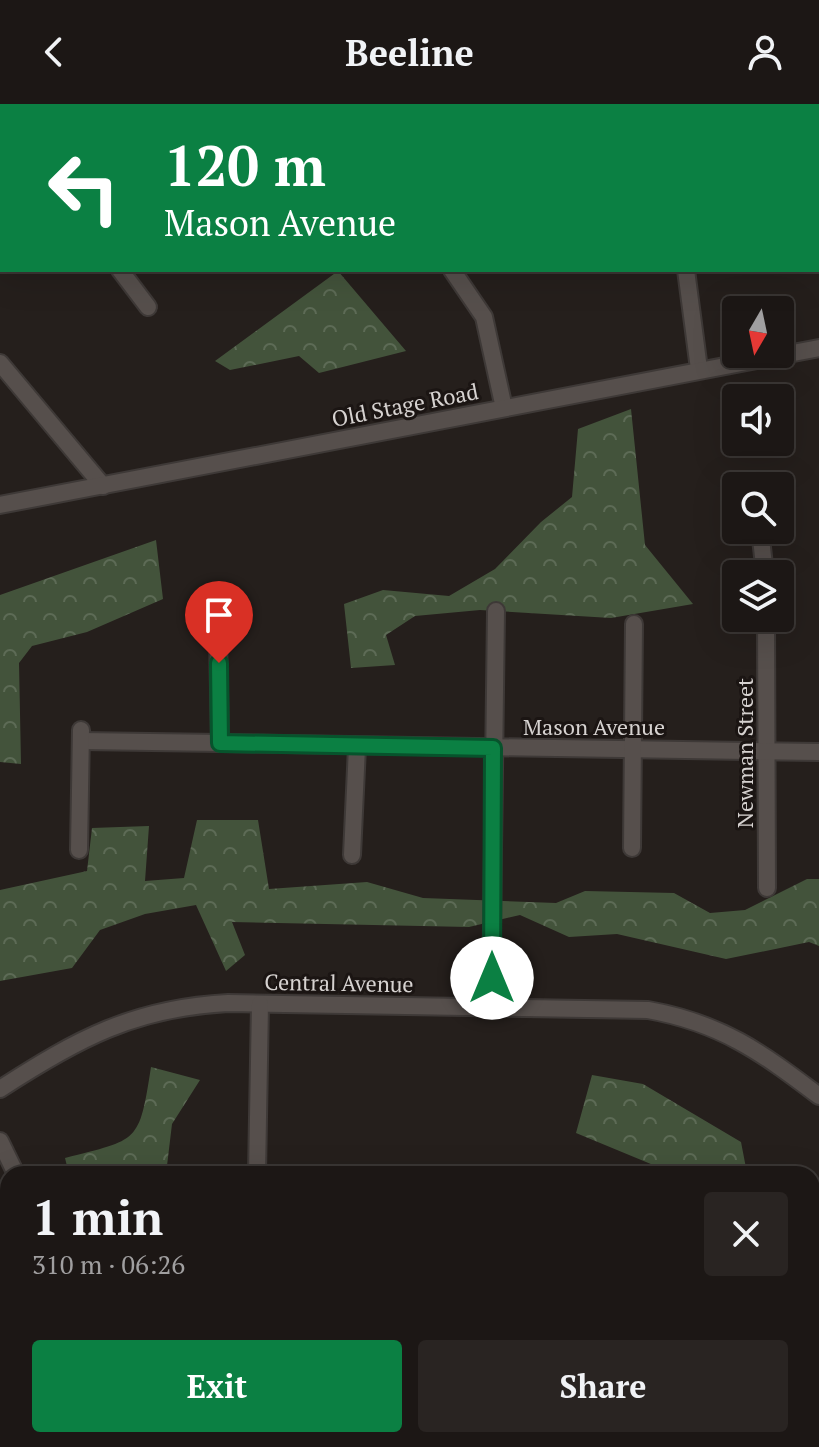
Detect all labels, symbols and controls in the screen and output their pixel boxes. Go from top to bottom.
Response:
text: Beeline [345,29,474,76]
icon: back [32,30,76,74]
icon: person [743,30,787,74]
text: 120 m [164,128,326,202]
icon: left [32,136,136,240]
text: Mason Avenue [164,199,396,246]
north arrow [722,296,794,368]
map controls [722,296,794,632]
street label: Old Stage Road [329,376,481,433]
button: sound [722,384,794,456]
button: search [722,472,794,544]
button: layers [722,560,794,632]
pin [185,581,253,663]
icon: arrive [197,593,241,637]
street label: Newman Street [730,678,759,828]
street label: Mason Avenue [523,712,665,741]
position arrow [450,936,534,1020]
street label: Central Avenue [264,967,414,998]
text: 1 min [32,1185,163,1249]
button: close [704,1192,788,1276]
text: 310 m · 06:26 [32,1247,185,1281]
button: Exit [32,1340,402,1432]
button: Share [418,1340,788,1432]

